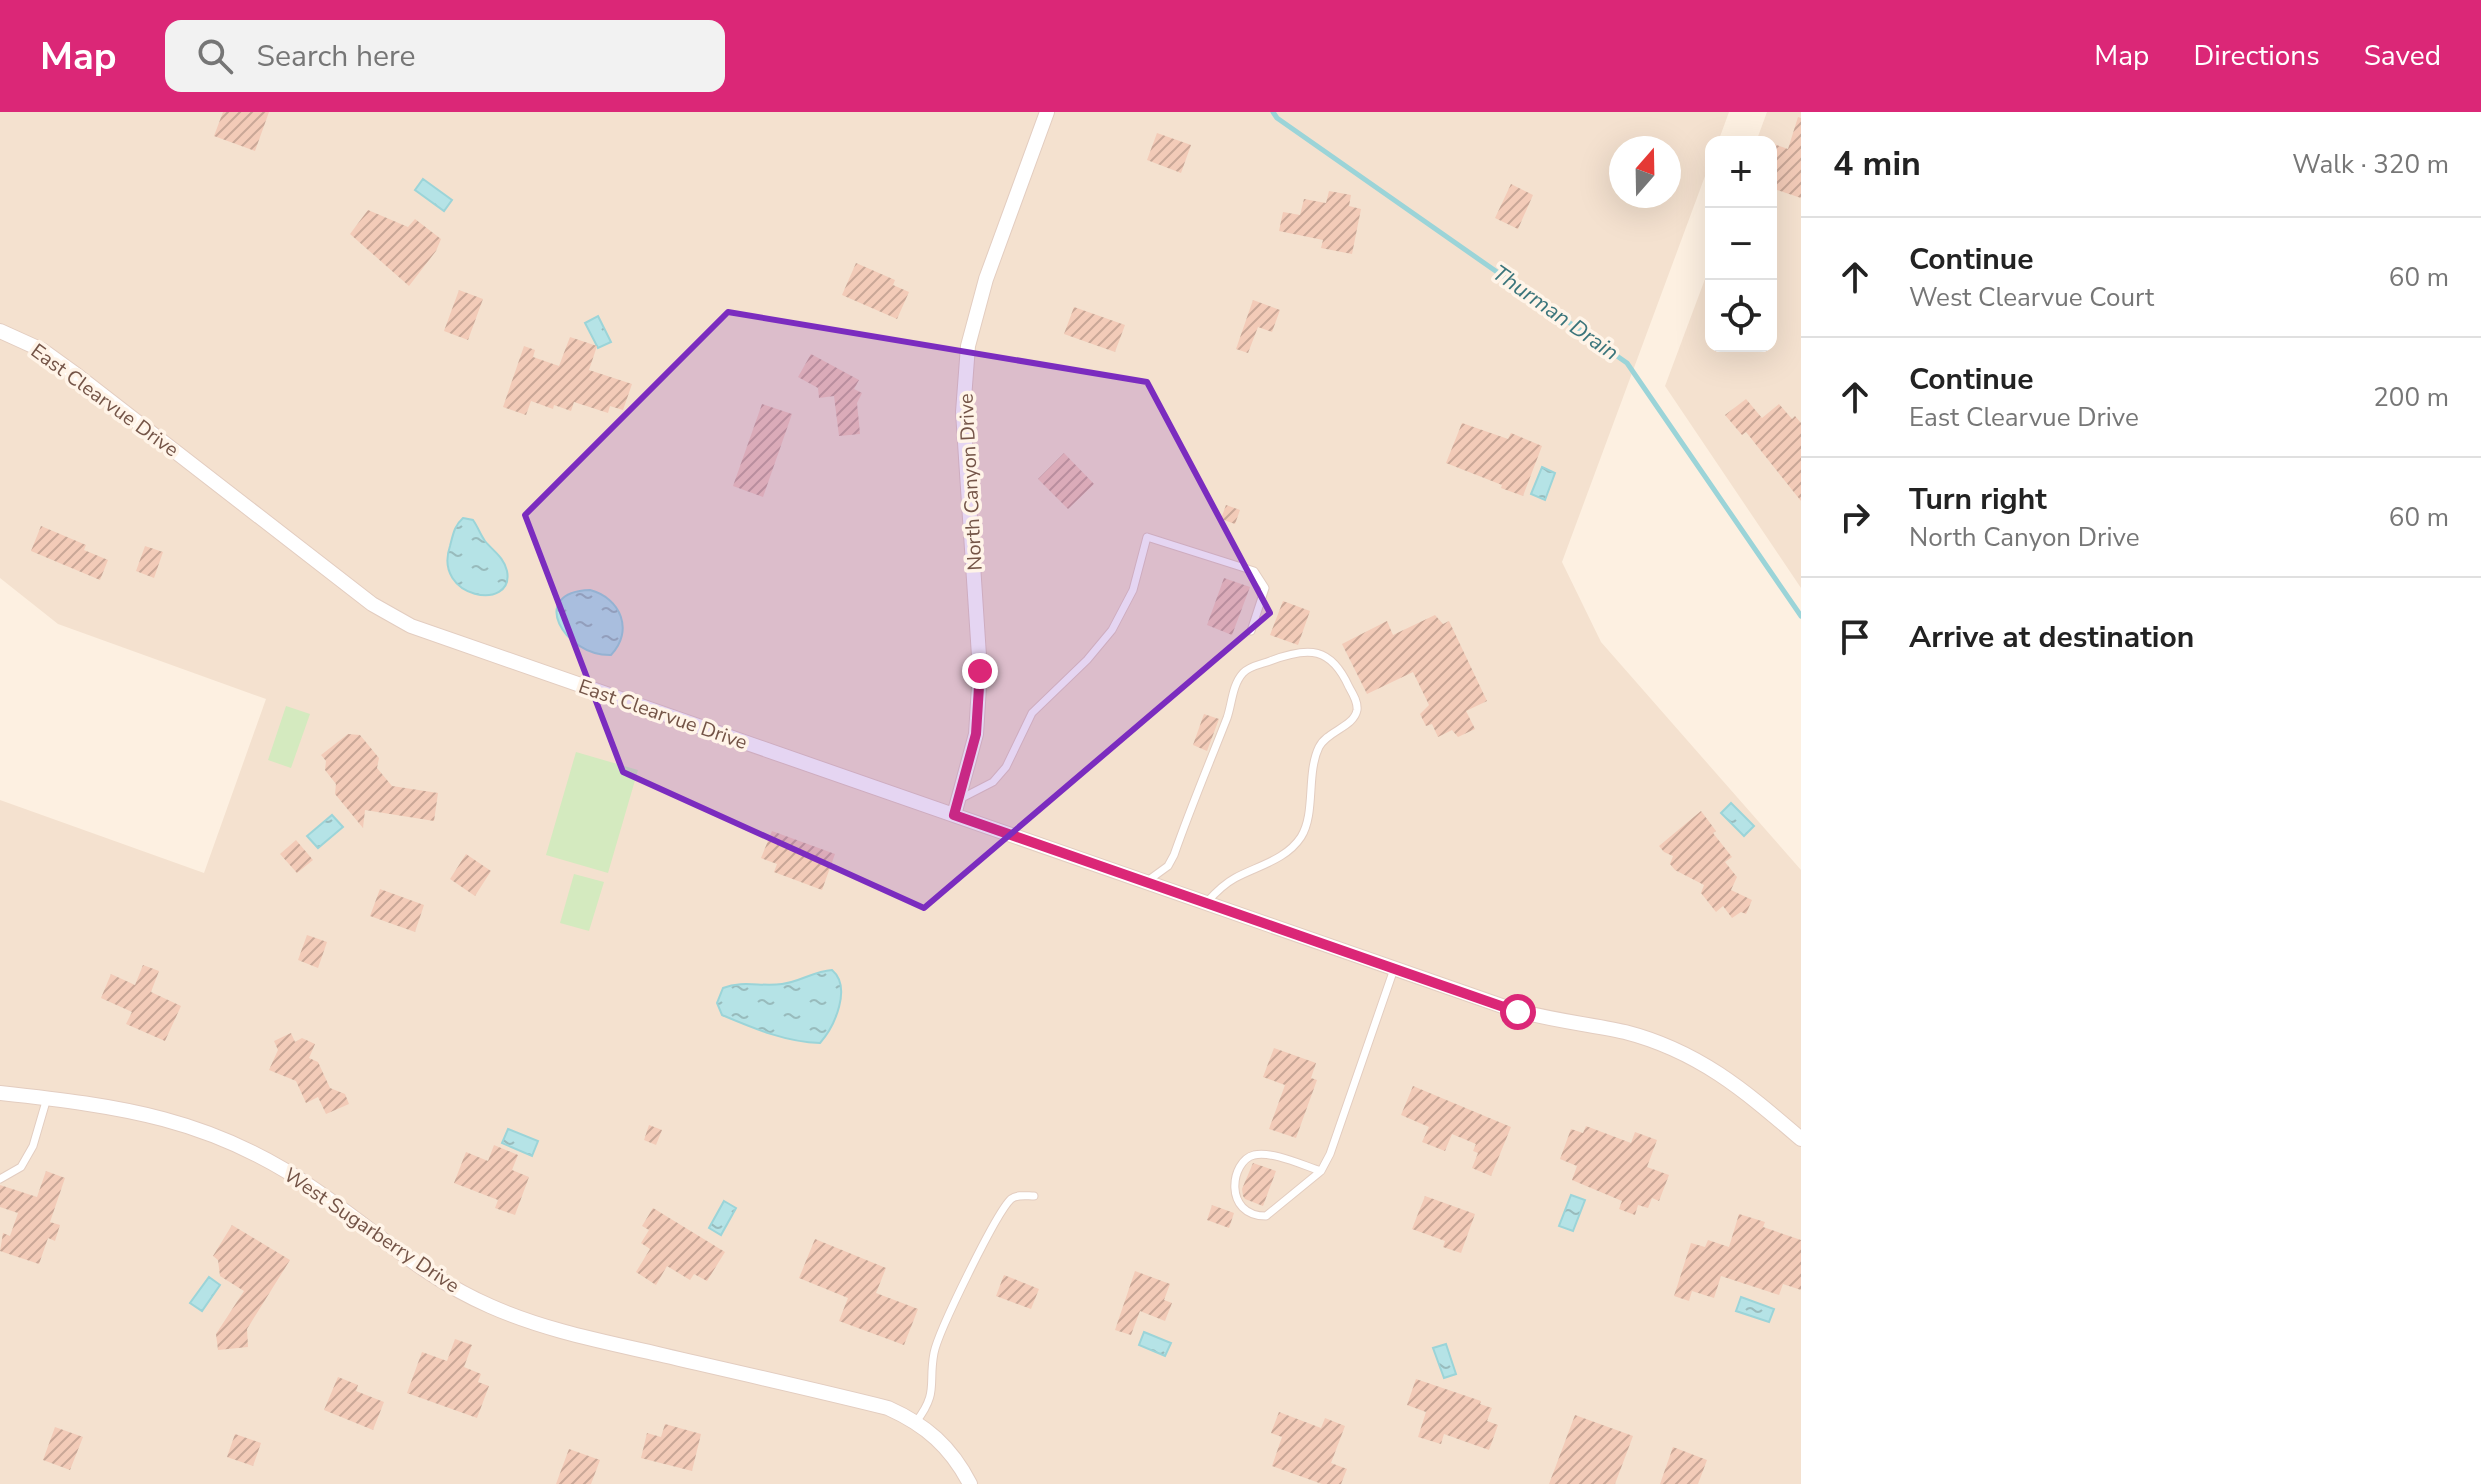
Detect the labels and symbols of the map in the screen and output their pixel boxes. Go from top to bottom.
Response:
north arrow [1609,136,1681,208]
water label: Thurman Drain [1486,258,1625,368]
street label: East Clearvue Drive [25,338,184,463]
street label: North Canyon Drive [952,393,989,571]
route end [962,653,998,689]
street label: East Clearvue Drive [575,673,751,756]
route start [1500,994,1536,1030]
street label: West Sugarberry Drive [279,1162,465,1299]

